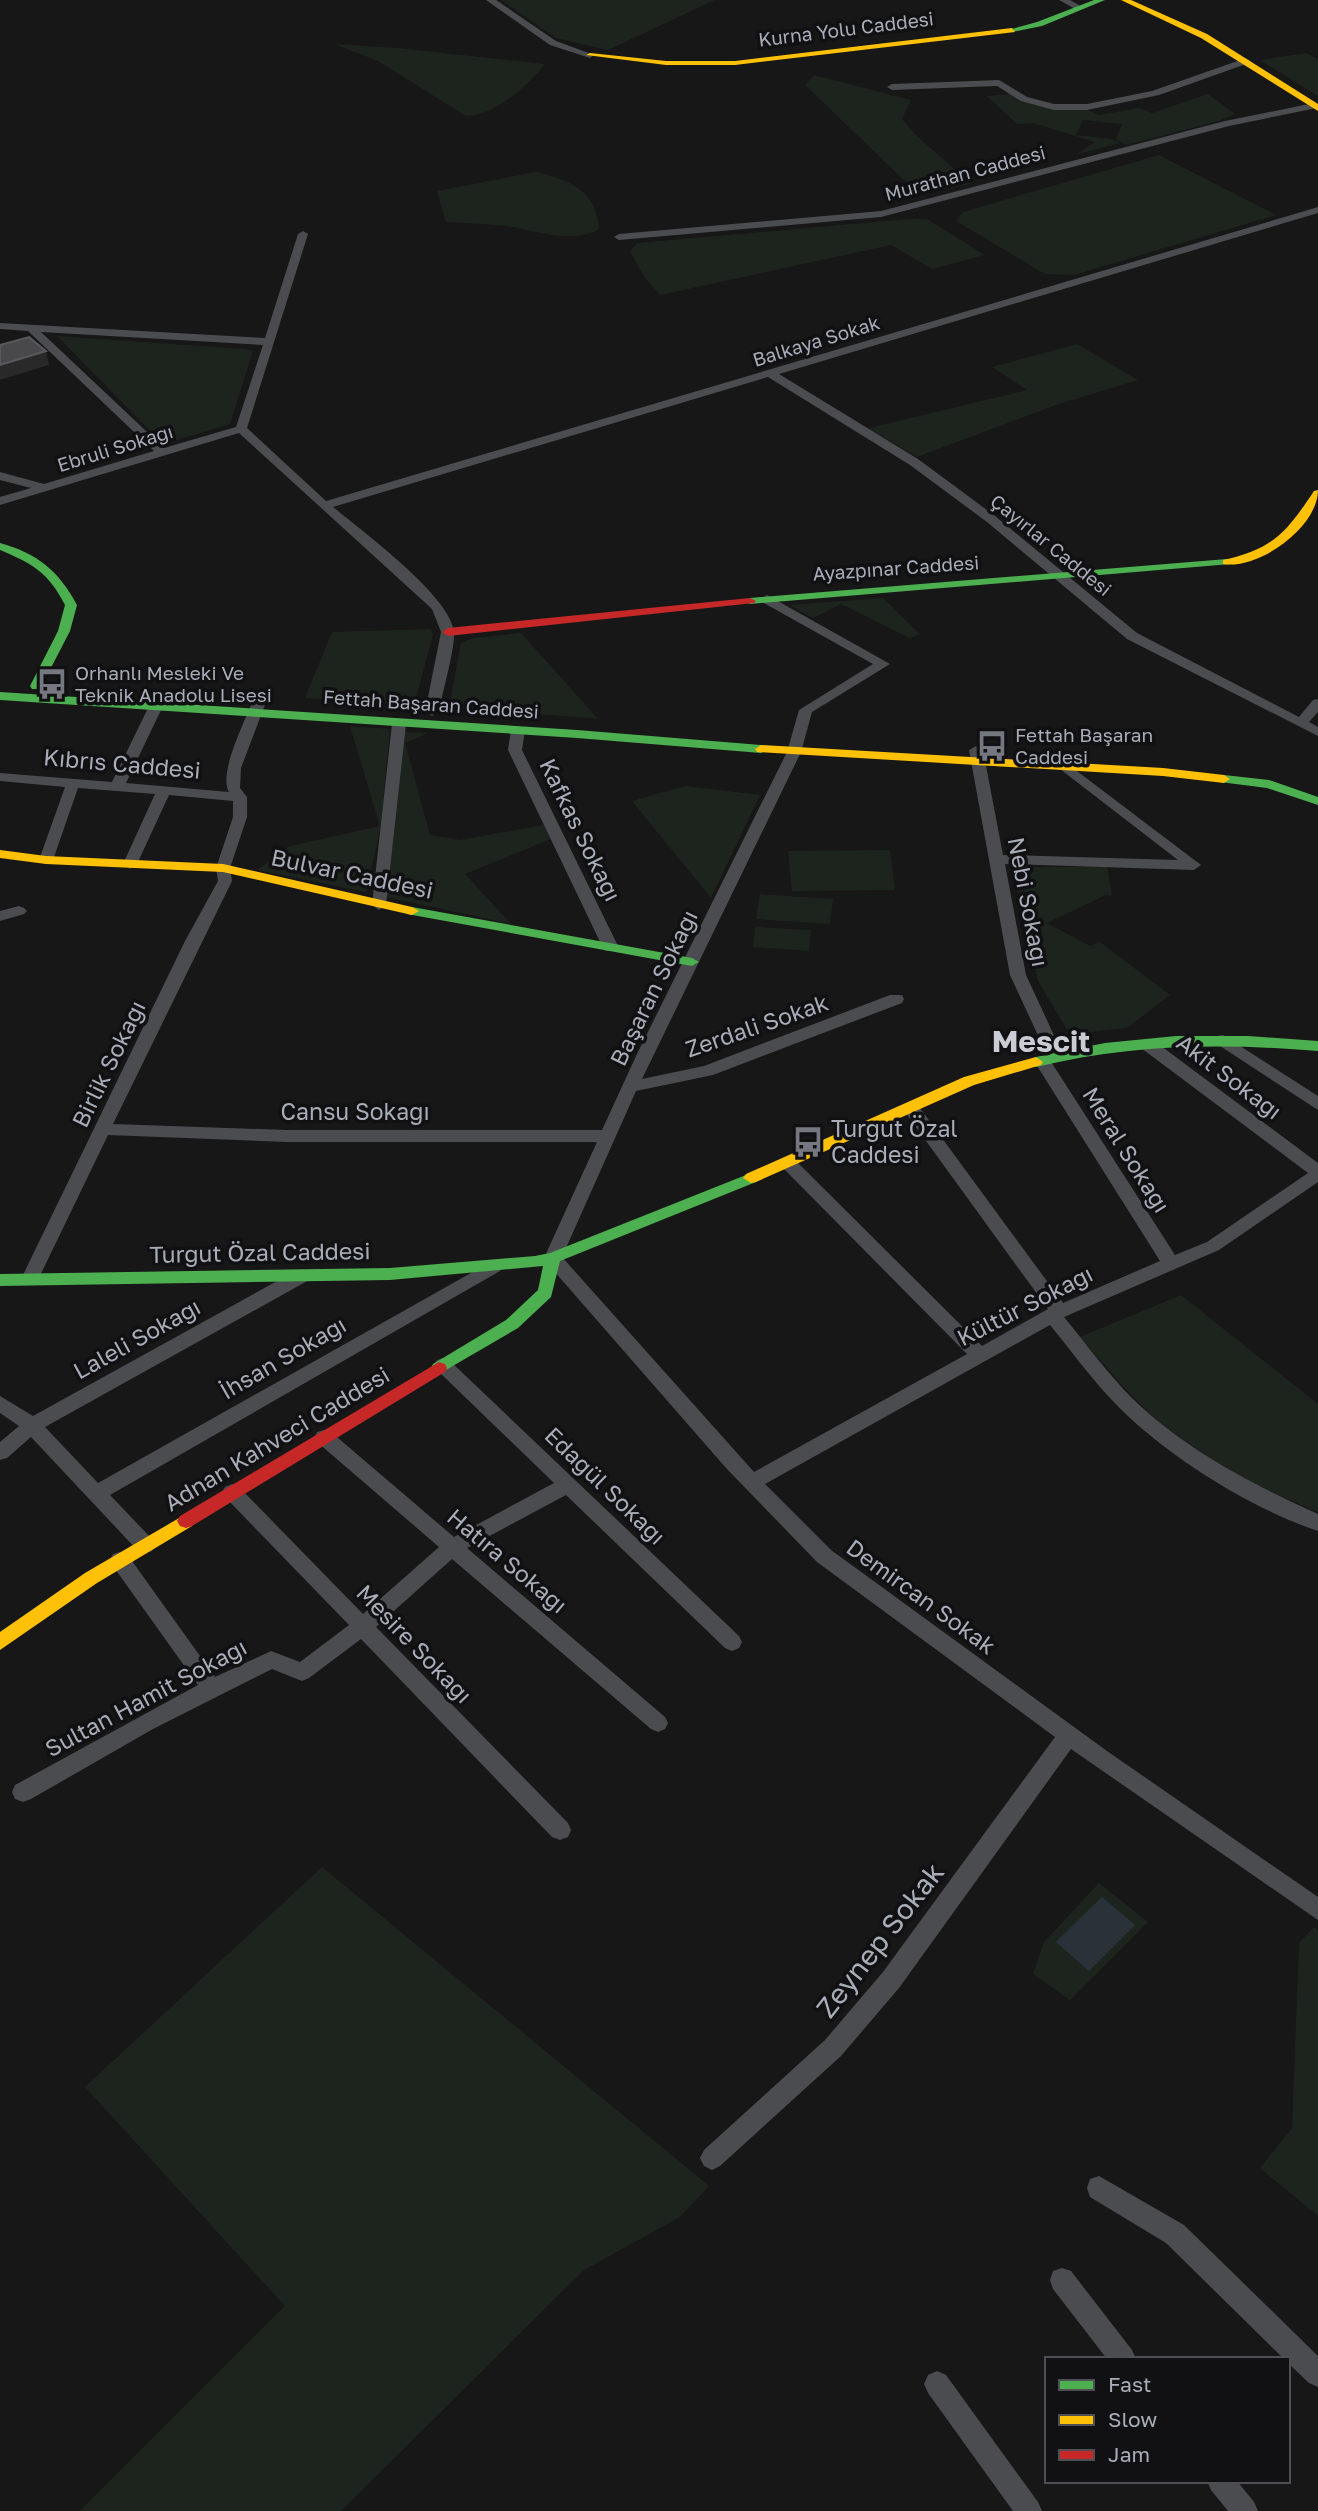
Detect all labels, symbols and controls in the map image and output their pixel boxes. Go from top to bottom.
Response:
street label: Kurna Yolu Caddesi [757,6,935,51]
street label: Murathan Caddesi [882,140,1048,205]
street label: Balkaya Sokak [750,310,882,371]
street label: Ebruli Sokağı [54,419,175,476]
street label: Çayırlar Caddesi [986,489,1116,600]
street label: Ayazpınar Caddesi [812,550,980,585]
place label: Orhanlı Mesleki Ve Teknik Anadolu Lisesi [75,661,272,706]
bus stop icon: Orhanlı Mesleki Ve Teknik Anadolu Lisesi [35,667,69,701]
street label: Fettah Başaran Caddesi [322,684,540,723]
place label: Fettah Başaran Caddesi [1015,723,1153,768]
bus stop icon: Fettah Başaran Caddesi [975,729,1009,763]
street label: Kıbrıs Caddesi [42,742,202,784]
street label: Kafkas Sokağı [534,754,628,906]
street label: Nebi Sokağı [1003,835,1055,969]
street label: Bulvar Caddesi [269,842,436,904]
street label: Başaran Sokağı [603,905,703,1070]
street label: Zerdali Sokak [682,988,832,1063]
street label: Birlik Sokağı [65,996,151,1131]
district label: Mescit [992,1023,1090,1059]
street label: Akit Sokağı [1172,1028,1288,1125]
street label: Meral Sokağı [1077,1082,1176,1217]
street label: Cansu Sokağı [280,1097,430,1125]
place label: Turgut Özal Caddesi [831,1114,958,1168]
bus stop icon: Turgut Özal Caddesi [791,1125,825,1159]
street label: Turgut Özal Caddesi [149,1236,371,1268]
street label: Kültür Sokağı [952,1259,1097,1351]
street label: Laleli Sokağı [68,1292,205,1384]
street label: İhsan Sokağı [214,1310,351,1405]
street label: Adnan Kahveci Caddesi [159,1360,394,1516]
street label: Edagül Sokağı [540,1421,672,1550]
street label: Hatıra Sokağı [442,1502,573,1618]
street label: Demircan Sokak [842,1533,1002,1660]
street label: Mesire Sokağı [351,1578,478,1708]
street label: Sultan Hamit Sokağı [40,1632,251,1762]
street label: Zeynep Sokak [809,1856,950,2024]
legend [1045,2357,1290,2483]
text: Fast [1108,2371,1151,2397]
text: Slow [1108,2406,1157,2432]
text: Jam [1108,2441,1150,2467]

